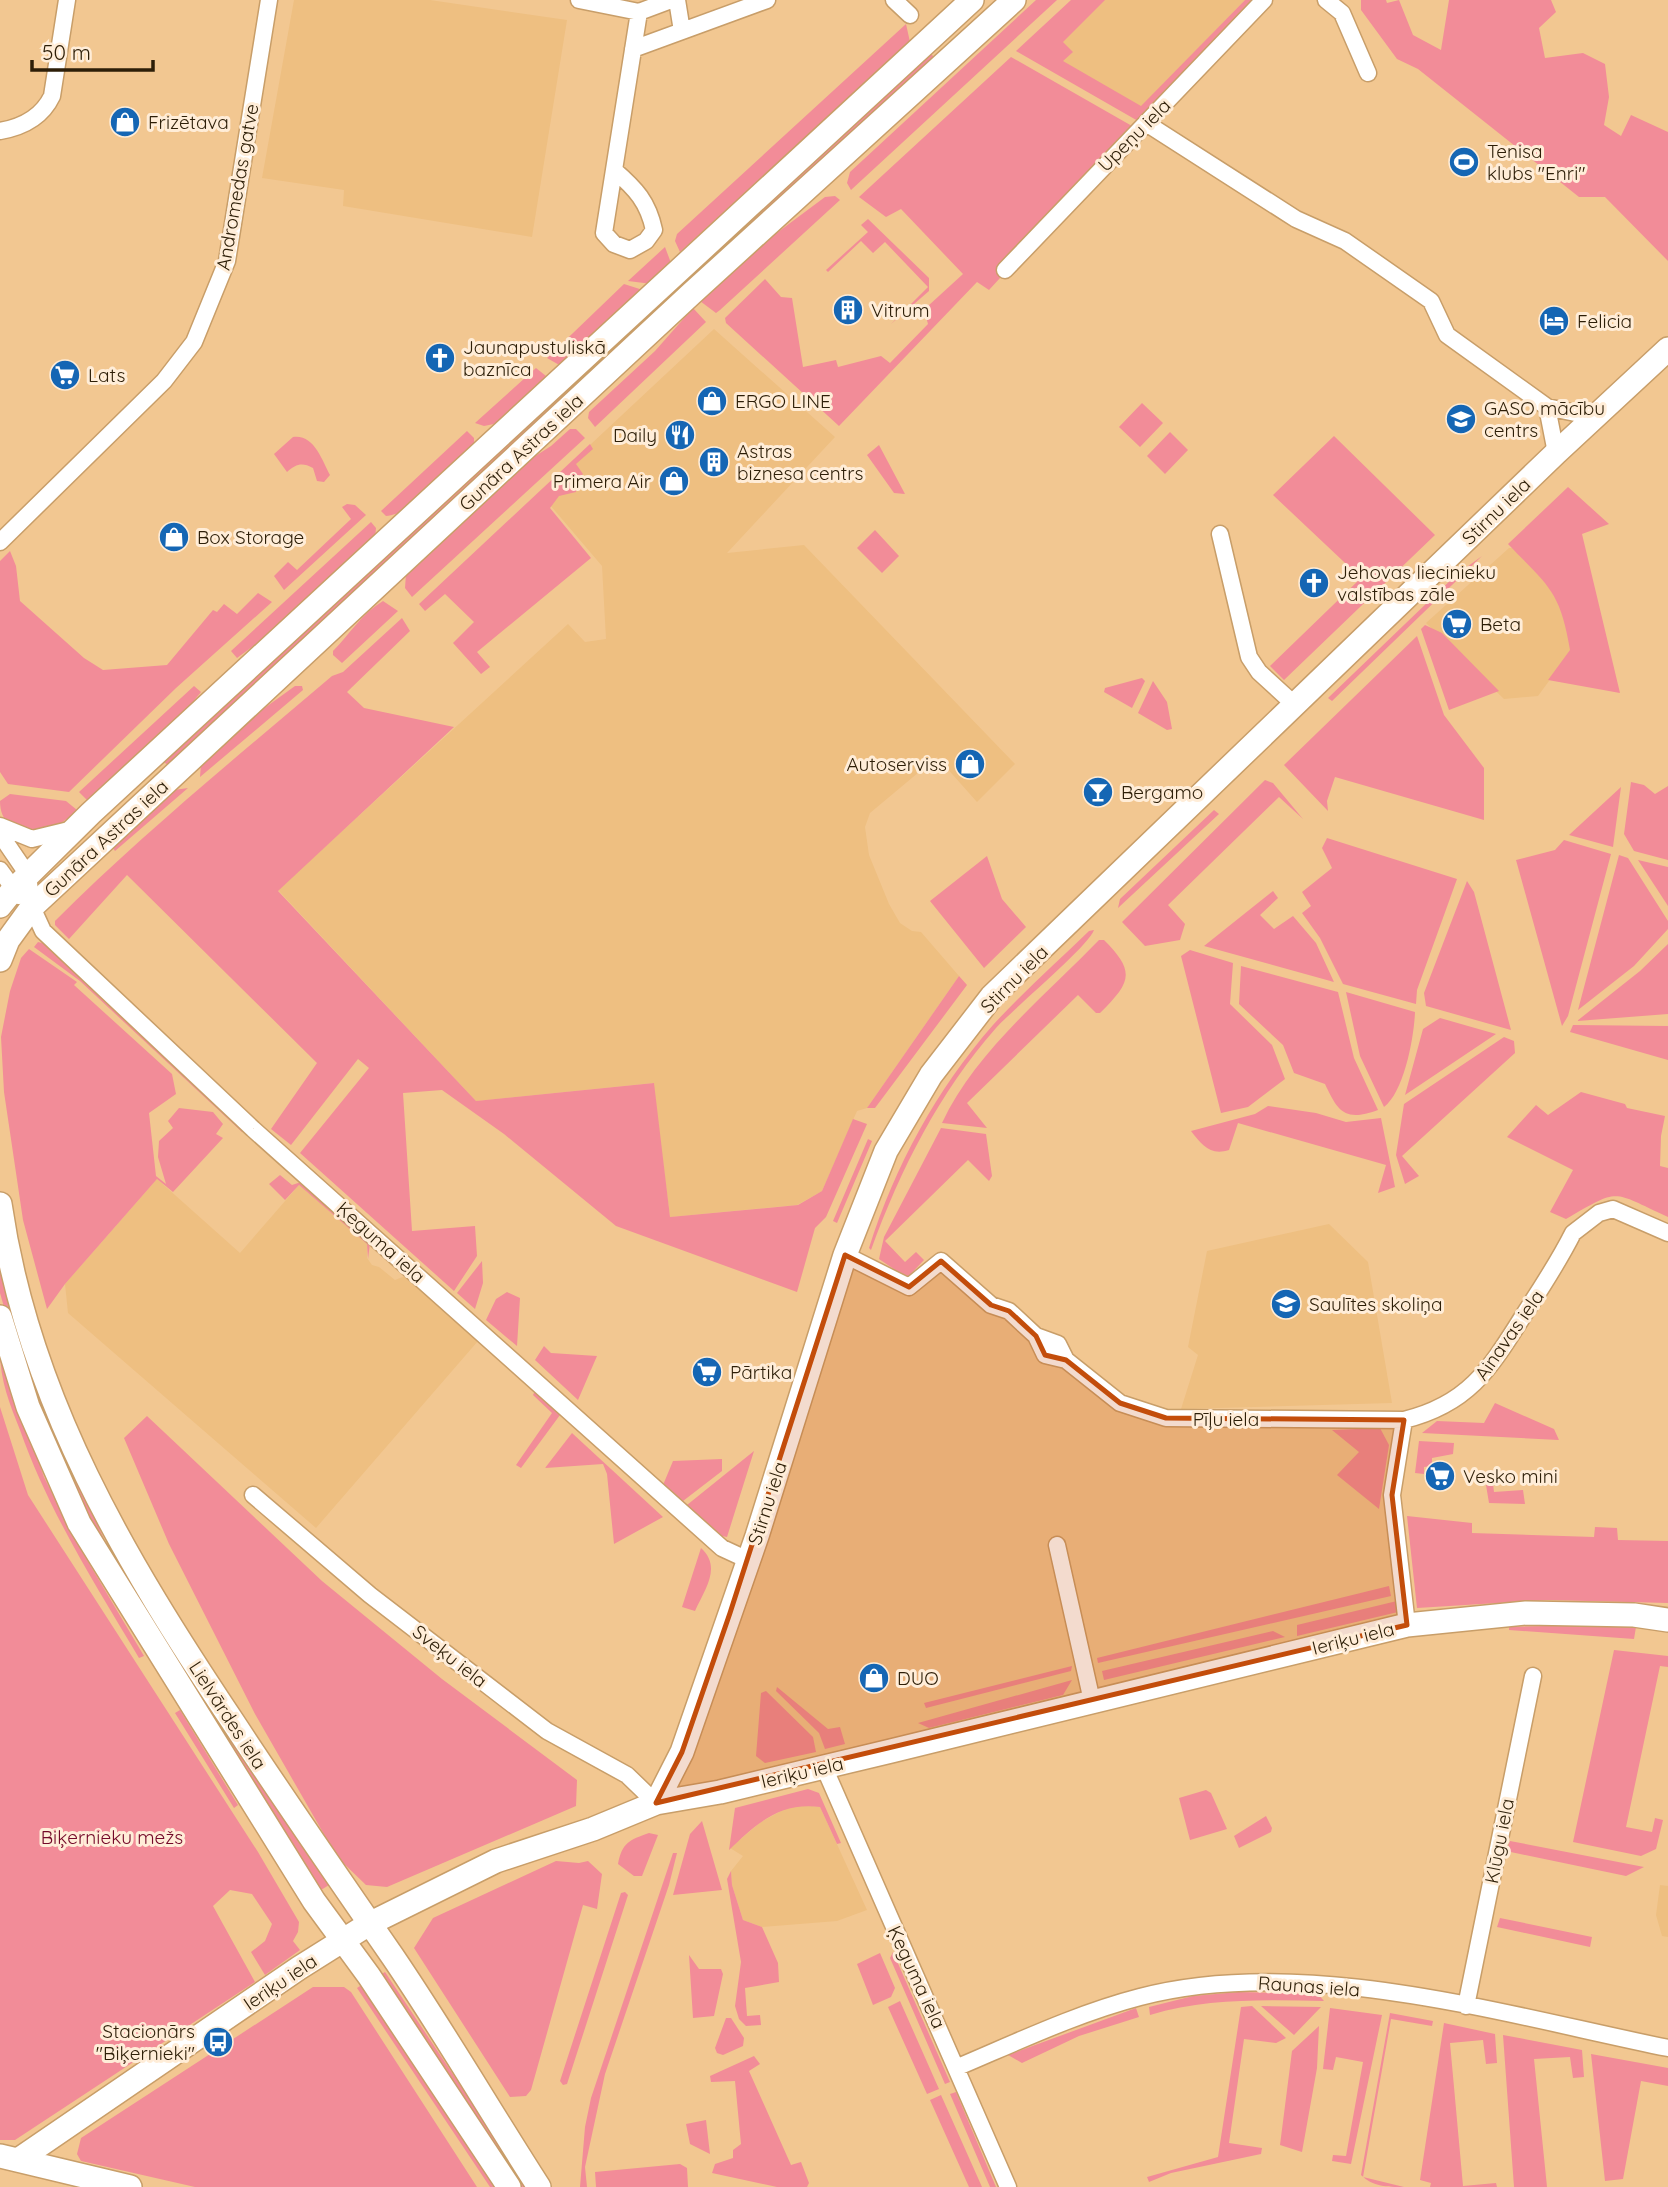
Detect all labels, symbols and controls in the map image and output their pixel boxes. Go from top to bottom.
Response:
scale bar [32,28,152,72]
text: 50 m [42,39,91,65]
street label: Upeņu iela [1092,93,1176,177]
street label: Andromedas gatve [211,102,263,272]
shop icon: Frizētava [108,105,142,139]
place label: Frizētava [148,110,229,134]
place label: Tenisa klubs "Enri" [1487,139,1585,185]
sports icon: Tenisa klubs "Enri" [1447,145,1481,179]
building icon: Vitrum [831,293,865,327]
place label: Vitrum [871,298,930,322]
hotel icon: Felicia [1537,304,1571,338]
place label: Felicia [1577,309,1632,333]
place label: Jaunapustuliskā baznīca [463,335,606,381]
church icon: Jaunapustuliskā baznīca [423,341,457,375]
supermarket icon: Lats [48,358,82,392]
place label: Lats [88,363,125,387]
shop icon: ERGO LINE [695,384,729,418]
street label: Gunāra Astras iela [454,388,588,516]
place label: ERGO LINE [735,389,831,413]
place label: GASO mācību centrs [1484,396,1605,442]
school or university icon: GASO mācību centrs [1444,402,1478,436]
restaurant icon: Daily [663,418,697,452]
place label: Daily [613,423,657,447]
place label: Astras biznesa centrs [737,439,863,485]
building icon: Astras biznesa centrs [697,445,731,479]
shop icon: Primera Air [657,464,691,498]
place label: Primera Air [553,469,652,493]
street label: Stirnu iela [1457,472,1535,550]
shop icon: Box Storage [157,520,191,554]
place label: Box Storage [197,525,304,549]
place label: Jehovas liecinieku valstības zāle [1337,560,1496,606]
church icon: Jehovas liecinieku valstības zāle [1297,566,1331,600]
supermarket icon: Beta [1440,607,1474,641]
place label: Beta [1480,612,1521,636]
shop icon: Autoserviss [953,747,987,781]
place label: Autoserviss [846,752,947,776]
street label: Gunāra Astras iela [39,774,173,902]
bar icon: Bergamo [1081,775,1115,809]
place label: Bergamo [1121,780,1203,804]
street label: Stirnu iela [975,940,1053,1018]
street label: Ķeguma iela [332,1196,430,1288]
street label: Ainavas iela [1469,1285,1549,1385]
school or university icon: Saulītes skoliņa [1269,1287,1303,1321]
place label: Saulītes skoliņa [1309,1292,1443,1316]
supermarket icon: Pārtika [690,1355,724,1389]
place label: Pārtika [730,1360,792,1384]
street label: Pīļu iela [1193,1407,1259,1431]
street label: Stirnu iela [742,1458,792,1548]
supermarket icon: Vesko mini [1423,1459,1457,1493]
place label: Vesko mini [1463,1464,1558,1488]
street label: Ieriķu iela [1309,1616,1397,1660]
street label: Sveķu iela [408,1619,492,1693]
street label: Lielvārdes iela [184,1656,272,1774]
shop icon: DUO [857,1661,891,1695]
place label: DUO [897,1666,939,1690]
street label: Ieriķu iela [759,1751,845,1793]
street label: Klūgu iela [1479,1796,1519,1886]
park label: Biķernieku mežs [41,1825,183,1849]
street label: Ķeguma iela [883,1922,951,2032]
street label: Ieriķu iela [239,1949,321,2015]
street label: Raunas iela [1257,1970,1361,2002]
place label: Stacionārs "Biķernieki" [96,2019,195,2065]
bus stop icon: Stacionārs "Biķernieki" [201,2025,235,2059]

